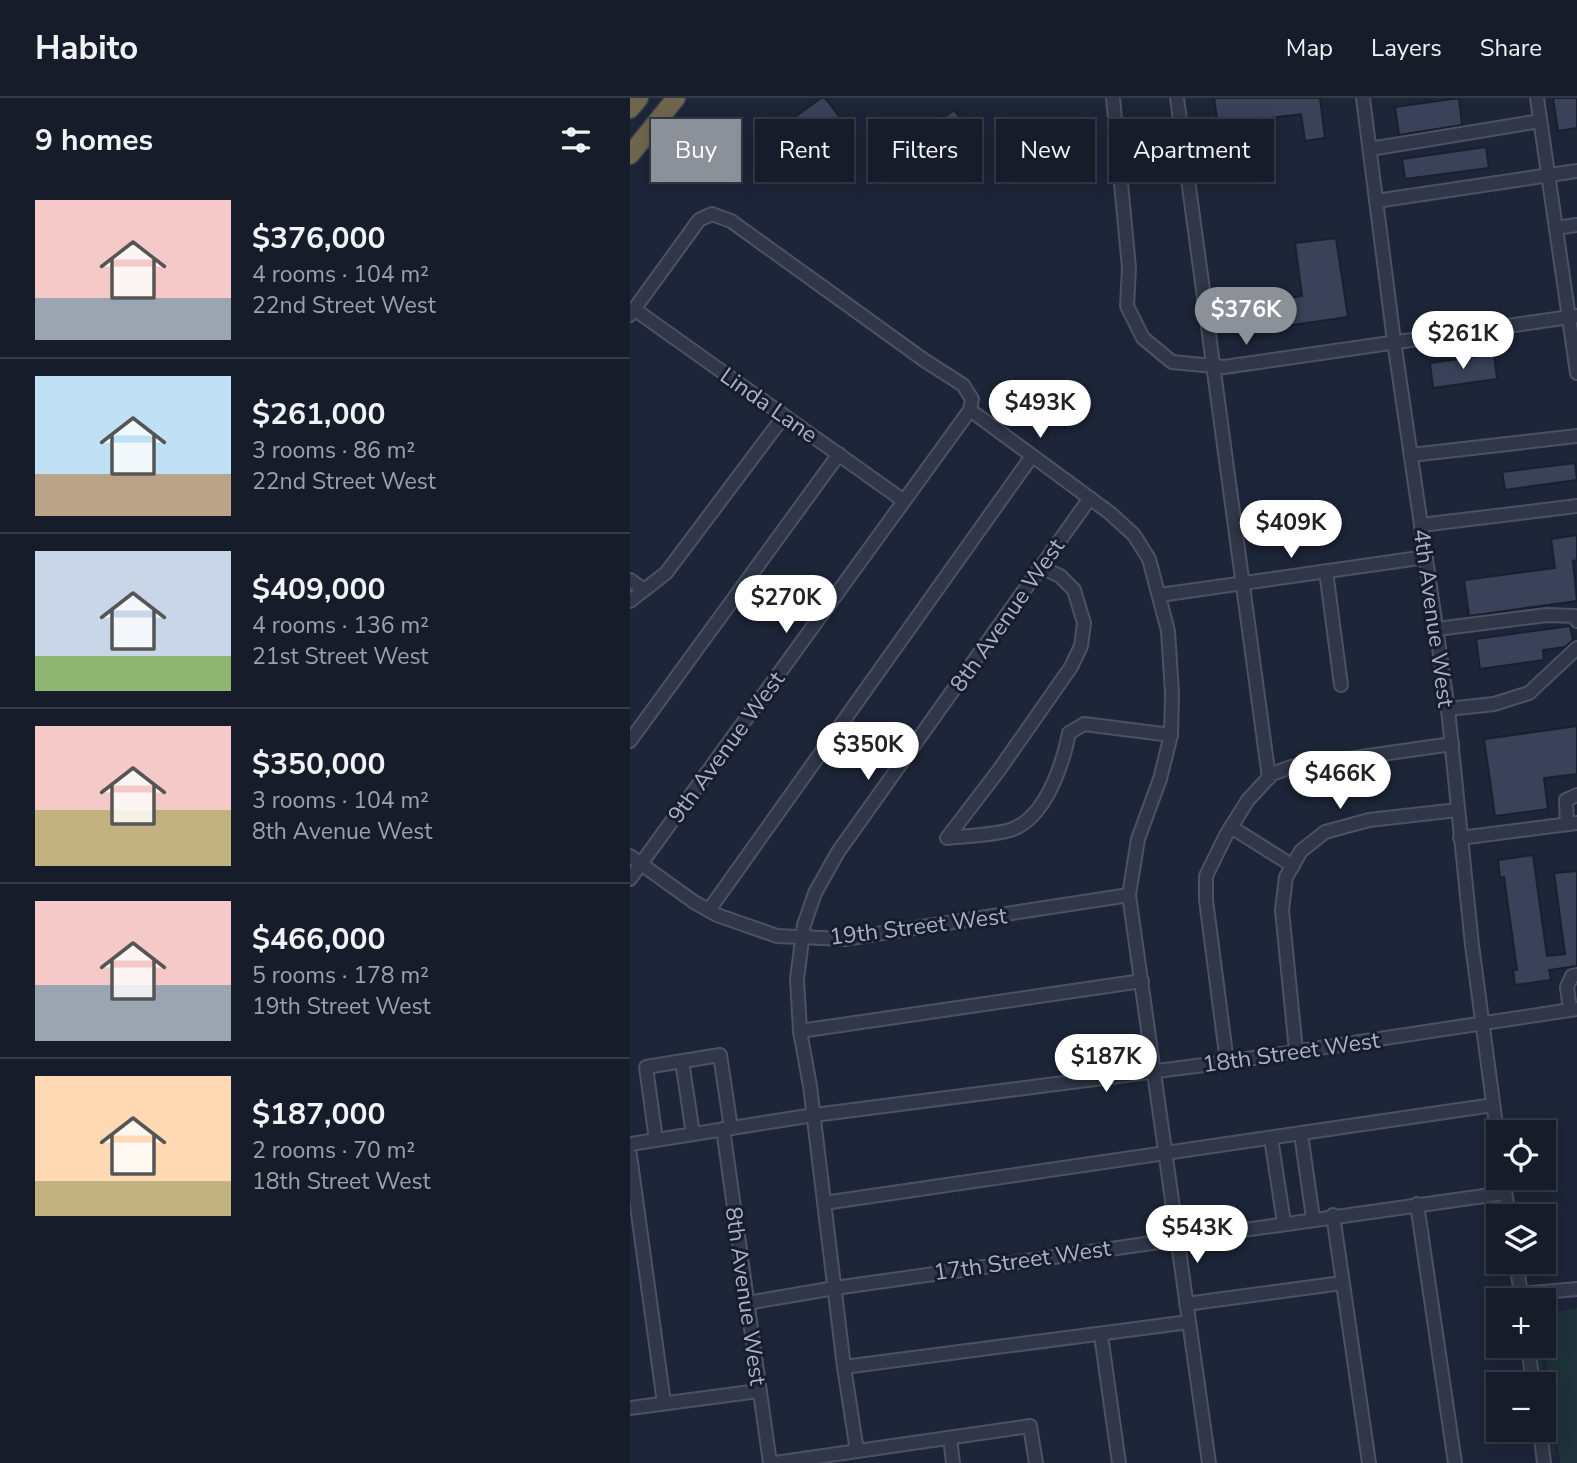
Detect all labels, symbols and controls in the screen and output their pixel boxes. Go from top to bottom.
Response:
text: Habito [35,26,138,71]
text: Map [1286,32,1333,64]
text: Layers [1371,32,1442,64]
text: Share [1480,32,1542,64]
chip: Buy [651,119,741,182]
chip: Rent [755,119,854,182]
chip: Filters [868,119,982,182]
chip: New [996,119,1095,182]
chip: Apartment [1109,119,1274,182]
text: 9 homes [35,120,153,161]
icon: filters [557,121,595,159]
text: $376,000 [252,218,385,259]
icon: home [91,228,175,312]
text: 4 rooms · 104 m² [252,259,429,290]
pin: $376K [1197,288,1295,347]
text: 22nd Street West [252,290,436,321]
text: $376K [1211,294,1281,325]
pin: $261K [1414,312,1512,371]
text: $261K [1428,318,1498,349]
street label: Linda Lane [714,360,824,450]
pin: $493K [991,380,1089,440]
text: $493K [1005,387,1075,418]
text: $261,000 [252,394,385,435]
icon: home [91,404,175,488]
text: 3 rooms · 86 m² [252,435,415,466]
text: 22nd Street West [252,466,436,497]
pin: $409K [1242,500,1340,560]
text: $409K [1256,507,1326,538]
street label: 4th Avenue West [1406,527,1462,710]
street label: 8th Avenue West [943,532,1072,698]
text: $409,000 [252,569,385,610]
pin: $270K [737,575,835,635]
icon: home [91,579,175,663]
text: $270K [751,582,821,613]
text: 4 rooms · 136 m² [252,610,429,641]
text: 21st Street West [252,641,428,672]
street label: 9th Avenue West [661,665,792,829]
pin: $350K [819,722,917,782]
text: $350K [833,729,903,760]
text: $350,000 [252,744,385,785]
pin: $466K [1291,752,1389,811]
icon: home [91,754,175,838]
text: $466K [1305,758,1375,789]
text: 3 rooms · 104 m² [252,785,429,816]
text: 8th Avenue West [252,816,432,847]
street label: 19th Street West [828,900,1009,953]
text: $466,000 [252,919,385,960]
icon: home [91,929,175,1013]
text: 5 rooms · 178 m² [252,960,429,991]
text: 19th Street West [252,991,431,1022]
street label: 18th Street West [1201,1025,1383,1080]
pin: $187K [1057,1034,1155,1094]
text: $187K [1071,1041,1141,1072]
text: $187,000 [252,1094,385,1135]
icon: home [91,1104,175,1188]
map controls [1486,1120,1556,1442]
button: locate [1486,1120,1556,1190]
text: 2 rooms · 70 m² [252,1135,415,1166]
text: 18th Street West [252,1166,431,1197]
button: layers [1486,1204,1556,1274]
street label: 8th Avenue West [718,1205,774,1388]
pin: $543K [1148,1206,1246,1265]
text: $543K [1162,1212,1232,1243]
street label: 17th Street West [932,1233,1114,1288]
button: + [1486,1288,1556,1358]
button: − [1486,1372,1556,1442]

